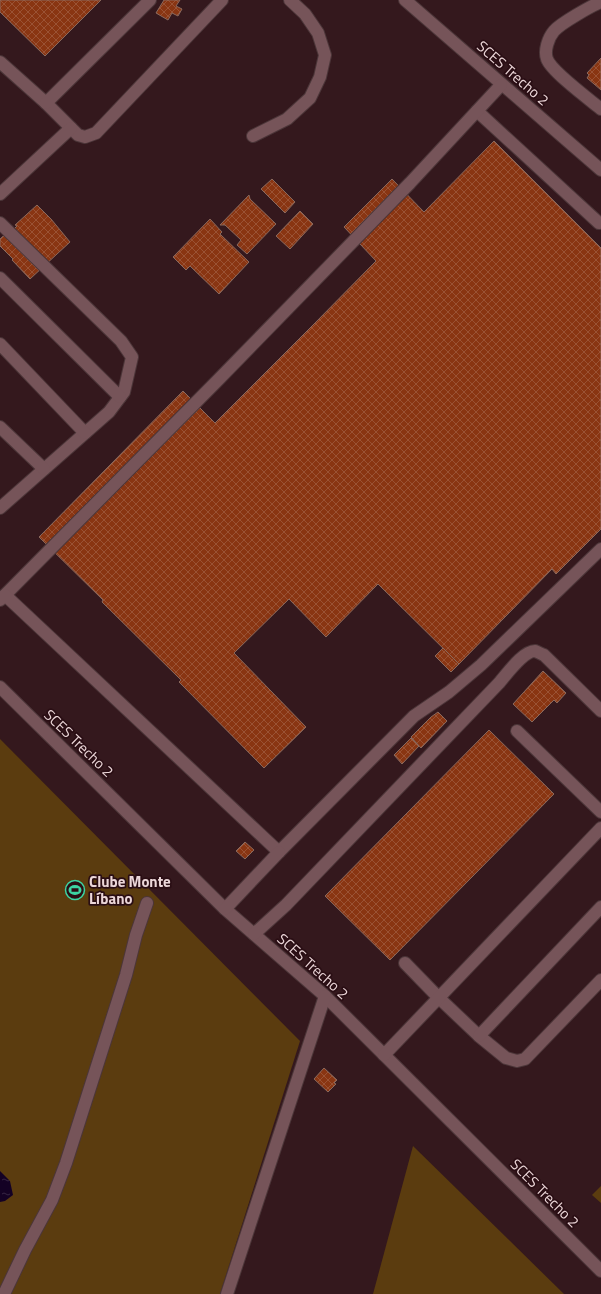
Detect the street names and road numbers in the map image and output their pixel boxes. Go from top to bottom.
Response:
street label: SCES Trecho 2 [472,35,554,111]
street label: SCES Trecho 2 [39,704,119,782]
street label: SCES Trecho 2 [272,928,354,1004]
street label: SCES Trecho 2 [505,1153,585,1233]

